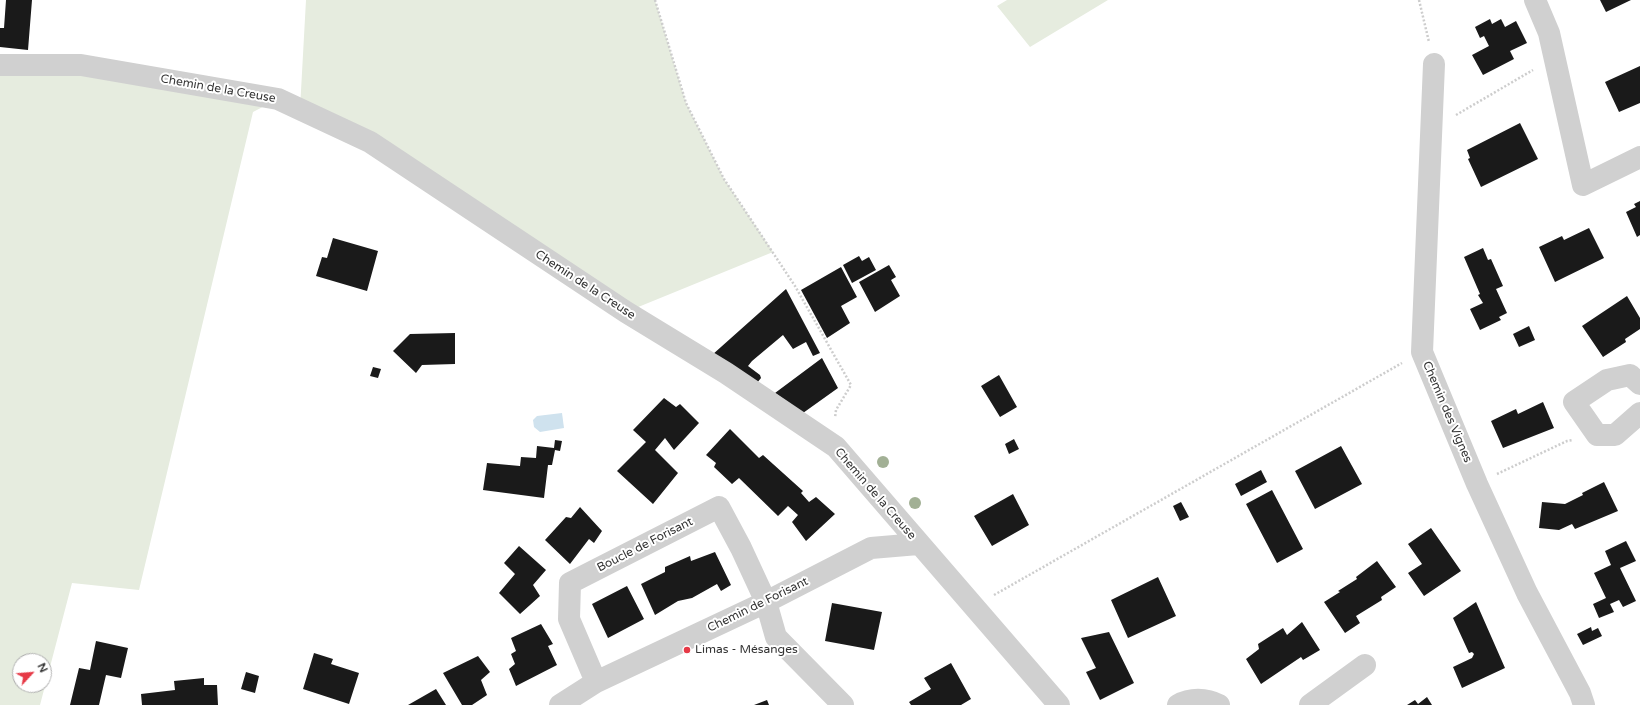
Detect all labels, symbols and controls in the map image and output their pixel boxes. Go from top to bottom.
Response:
street label: Chemin de la Creuse [159,72,277,106]
street label: Chemin de la Creuse [532,247,638,323]
street label: Chemin des Vignes [1419,359,1475,465]
street label: Chemin de la Creuse [831,445,919,543]
street label: Boucle de Forisant [595,515,695,575]
street label: Chemin de Forisant [705,574,811,636]
place label: Limas - Mésanges [695,643,798,657]
marker: Limas - Mésanges [682,645,692,655]
north arrow [12,653,52,693]
text: N [35,661,50,675]

